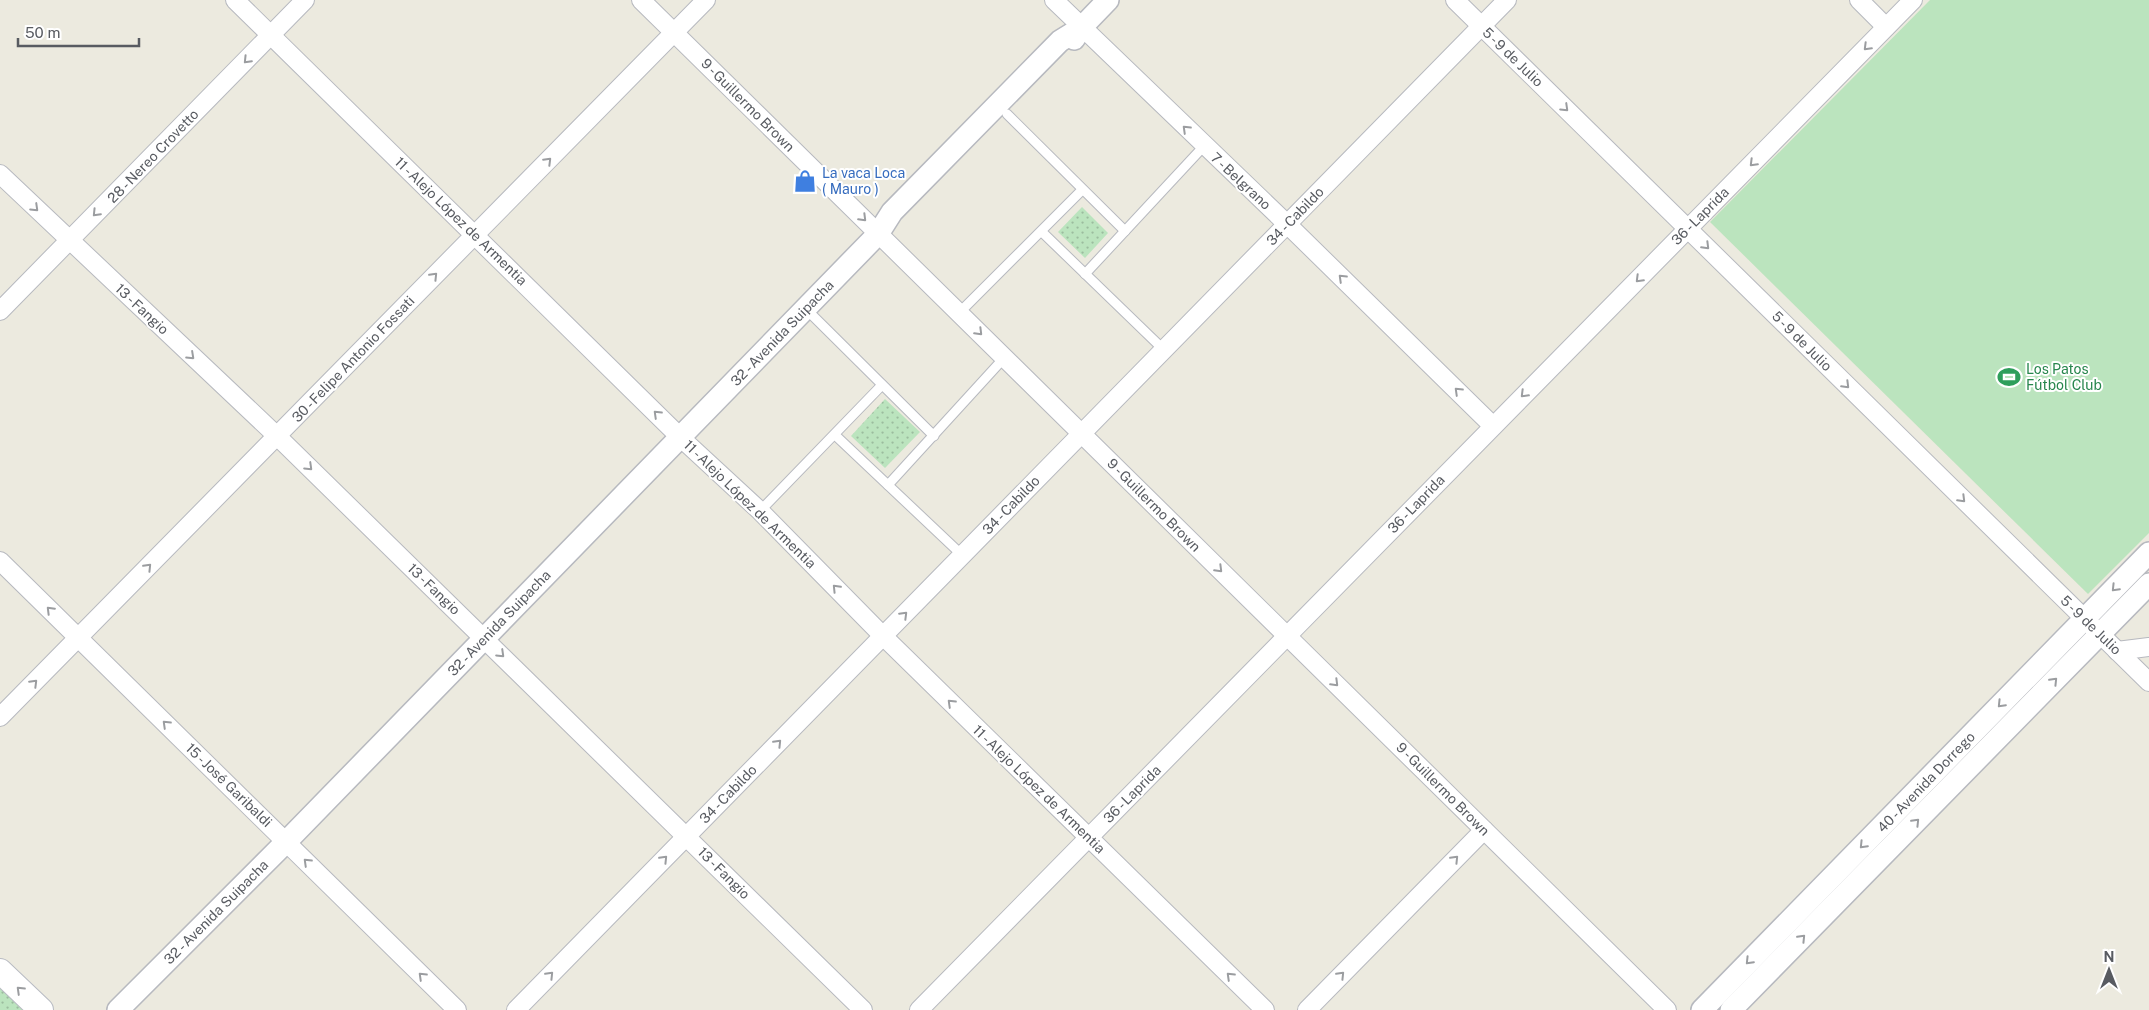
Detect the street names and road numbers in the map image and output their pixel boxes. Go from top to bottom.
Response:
street label: 5 - 9 de Julio [1479,24,1547,90]
street label: 9 - Guillermo Brown [698,55,798,155]
street label: 28 - Nereo Crovetto [104,106,202,206]
street label: 7 - Belgrano [1208,149,1274,213]
street label: 11 - Alejo López de Armentia [392,154,530,288]
street label: 34 - Cabildo [1263,183,1327,249]
street label: 36 - Laprida [1668,184,1732,248]
street label: 32 - Avenida Suipacha [727,277,837,389]
street label: 13 - Fangio [112,280,172,338]
street label: 30 - Felipe Antonio Fossati [289,293,417,425]
street label: 5 - 9 de Julio [1769,308,1835,374]
street label: 11 - Alejo López de Armentia [681,437,819,571]
street label: 9 - Guillermo Brown [1104,455,1204,555]
street label: 34 - Cabildo [979,472,1043,538]
street label: 36 - Laprida [1384,472,1448,536]
street label: 13 - Fangio [404,560,464,618]
street label: 32 - Avenida Suipacha [444,567,554,679]
street label: 5 - 9 de Julio [2057,592,2125,658]
street label: 11 - Alejo López de Armentia [970,722,1108,856]
street label: 40 - Avenida Dorrego [1874,728,1978,836]
street label: 9 - Guillermo Brown [1393,739,1493,839]
street label: 15 - José Garibaldi [183,740,275,830]
street label: 34 - Cabildo [696,761,760,827]
street label: 36 - Laprida [1100,762,1164,826]
street label: 13 - Fangio [695,844,753,902]
street label: 32 - Avenida Suipacha [161,857,271,967]

